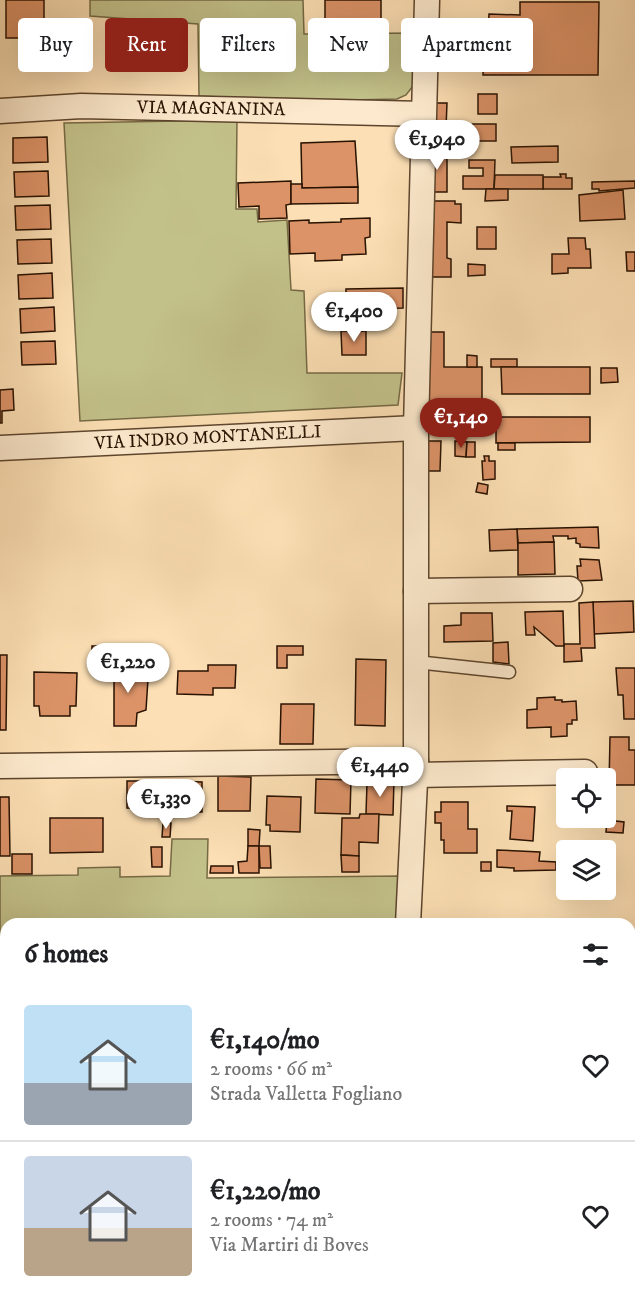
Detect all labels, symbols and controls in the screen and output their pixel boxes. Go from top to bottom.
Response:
chip: Buy [18,18,93,72]
chip: Rent [105,18,188,72]
chip: Filters [200,18,296,72]
chip: New [308,18,389,72]
chip: Apartment [401,18,533,72]
street label: VIA MAGNANINA [136,97,286,121]
pin: €1,940 [388,120,486,171]
text: €1,940 [409,127,465,152]
pin: €1,400 [305,292,403,343]
text: €1,400 [325,299,383,324]
pin: €1,140 [412,398,510,449]
text: €1,140 [434,405,488,430]
street label: VIA INDRO MONTANELLI [93,421,322,455]
pin: €1,220 [79,643,177,694]
text: €1,220 [101,650,155,675]
pin: €1,440 [331,747,429,798]
text: €1,440 [351,754,409,779]
map controls [556,768,616,900]
button: locate [556,768,616,828]
pin: €1,330 [117,779,215,830]
text: €1,330 [141,786,191,811]
button: layers [556,840,616,900]
text: 6 homes [24,938,108,971]
icon: filters [579,938,612,971]
text: €1,140/mo [210,1024,319,1057]
icon: home [72,1029,144,1101]
icon: heart [579,1049,612,1082]
text: 2 rooms · 66 m² [210,1057,332,1082]
text: Strada Valletta Fogliano [210,1082,402,1107]
text: €1,220/mo [210,1175,321,1208]
icon: home [72,1180,144,1252]
icon: heart [579,1200,612,1233]
text: 2 rooms · 74 m² [210,1208,333,1233]
text: Via Martiri di Boves [210,1233,369,1258]

